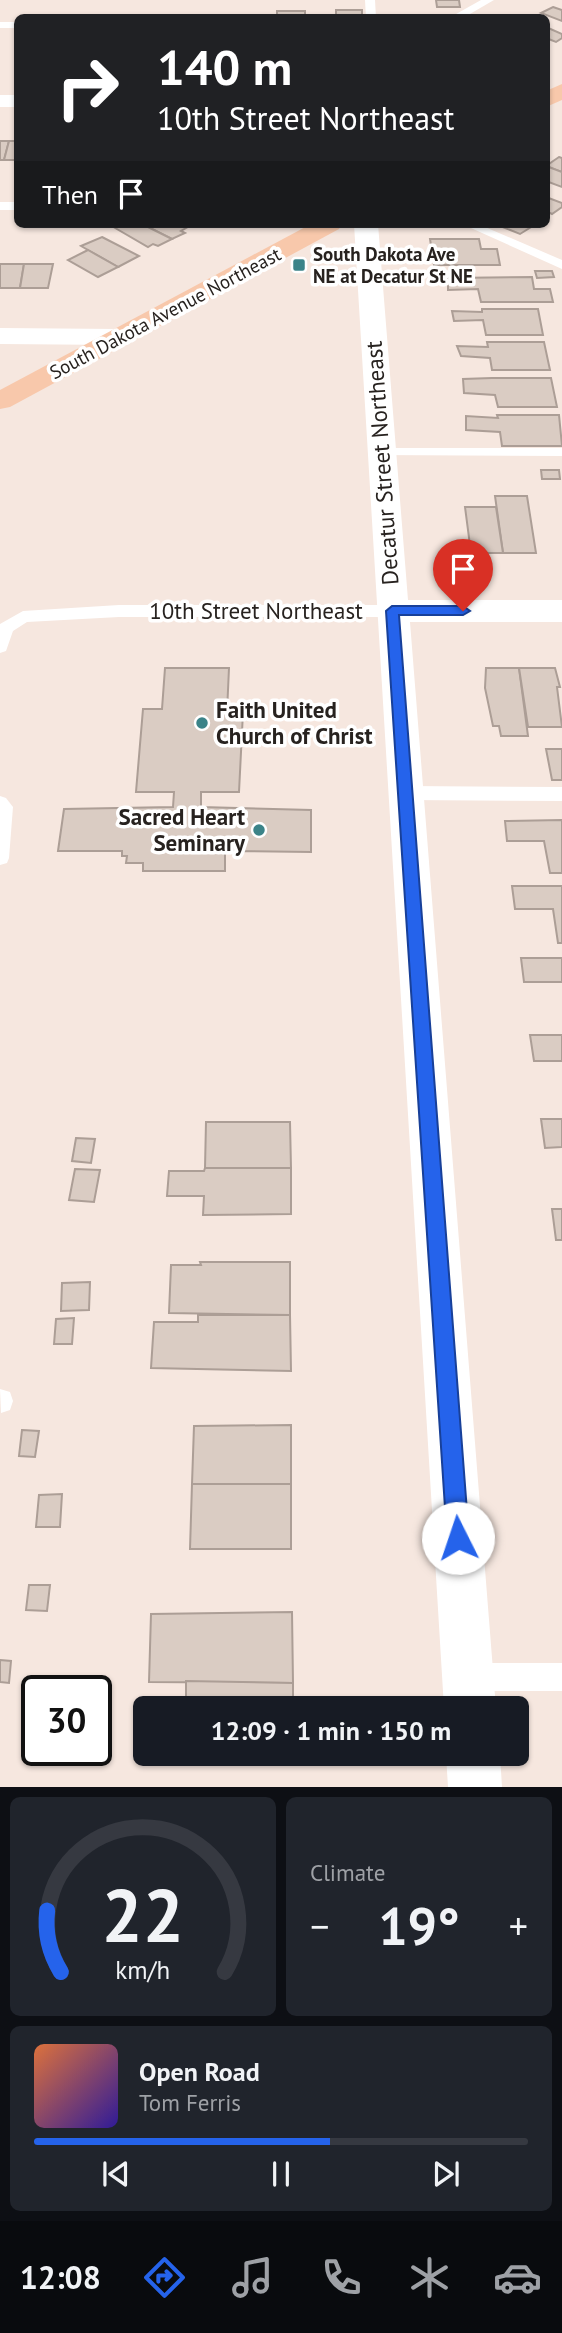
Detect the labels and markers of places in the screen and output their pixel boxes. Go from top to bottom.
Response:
place label: South Dakota Ave NE at Decatur St NE [313,242,473,288]
marker: South Dakota Ave NE at Decatur St NE [291,257,307,273]
pin [433,539,493,611]
place label: Faith United Church of Christ [216,695,373,750]
marker: Faith United Church of Christ [194,715,210,731]
place label: Sacred Heart Seminary [119,802,246,857]
marker: Sacred Heart Seminary [251,822,267,838]

